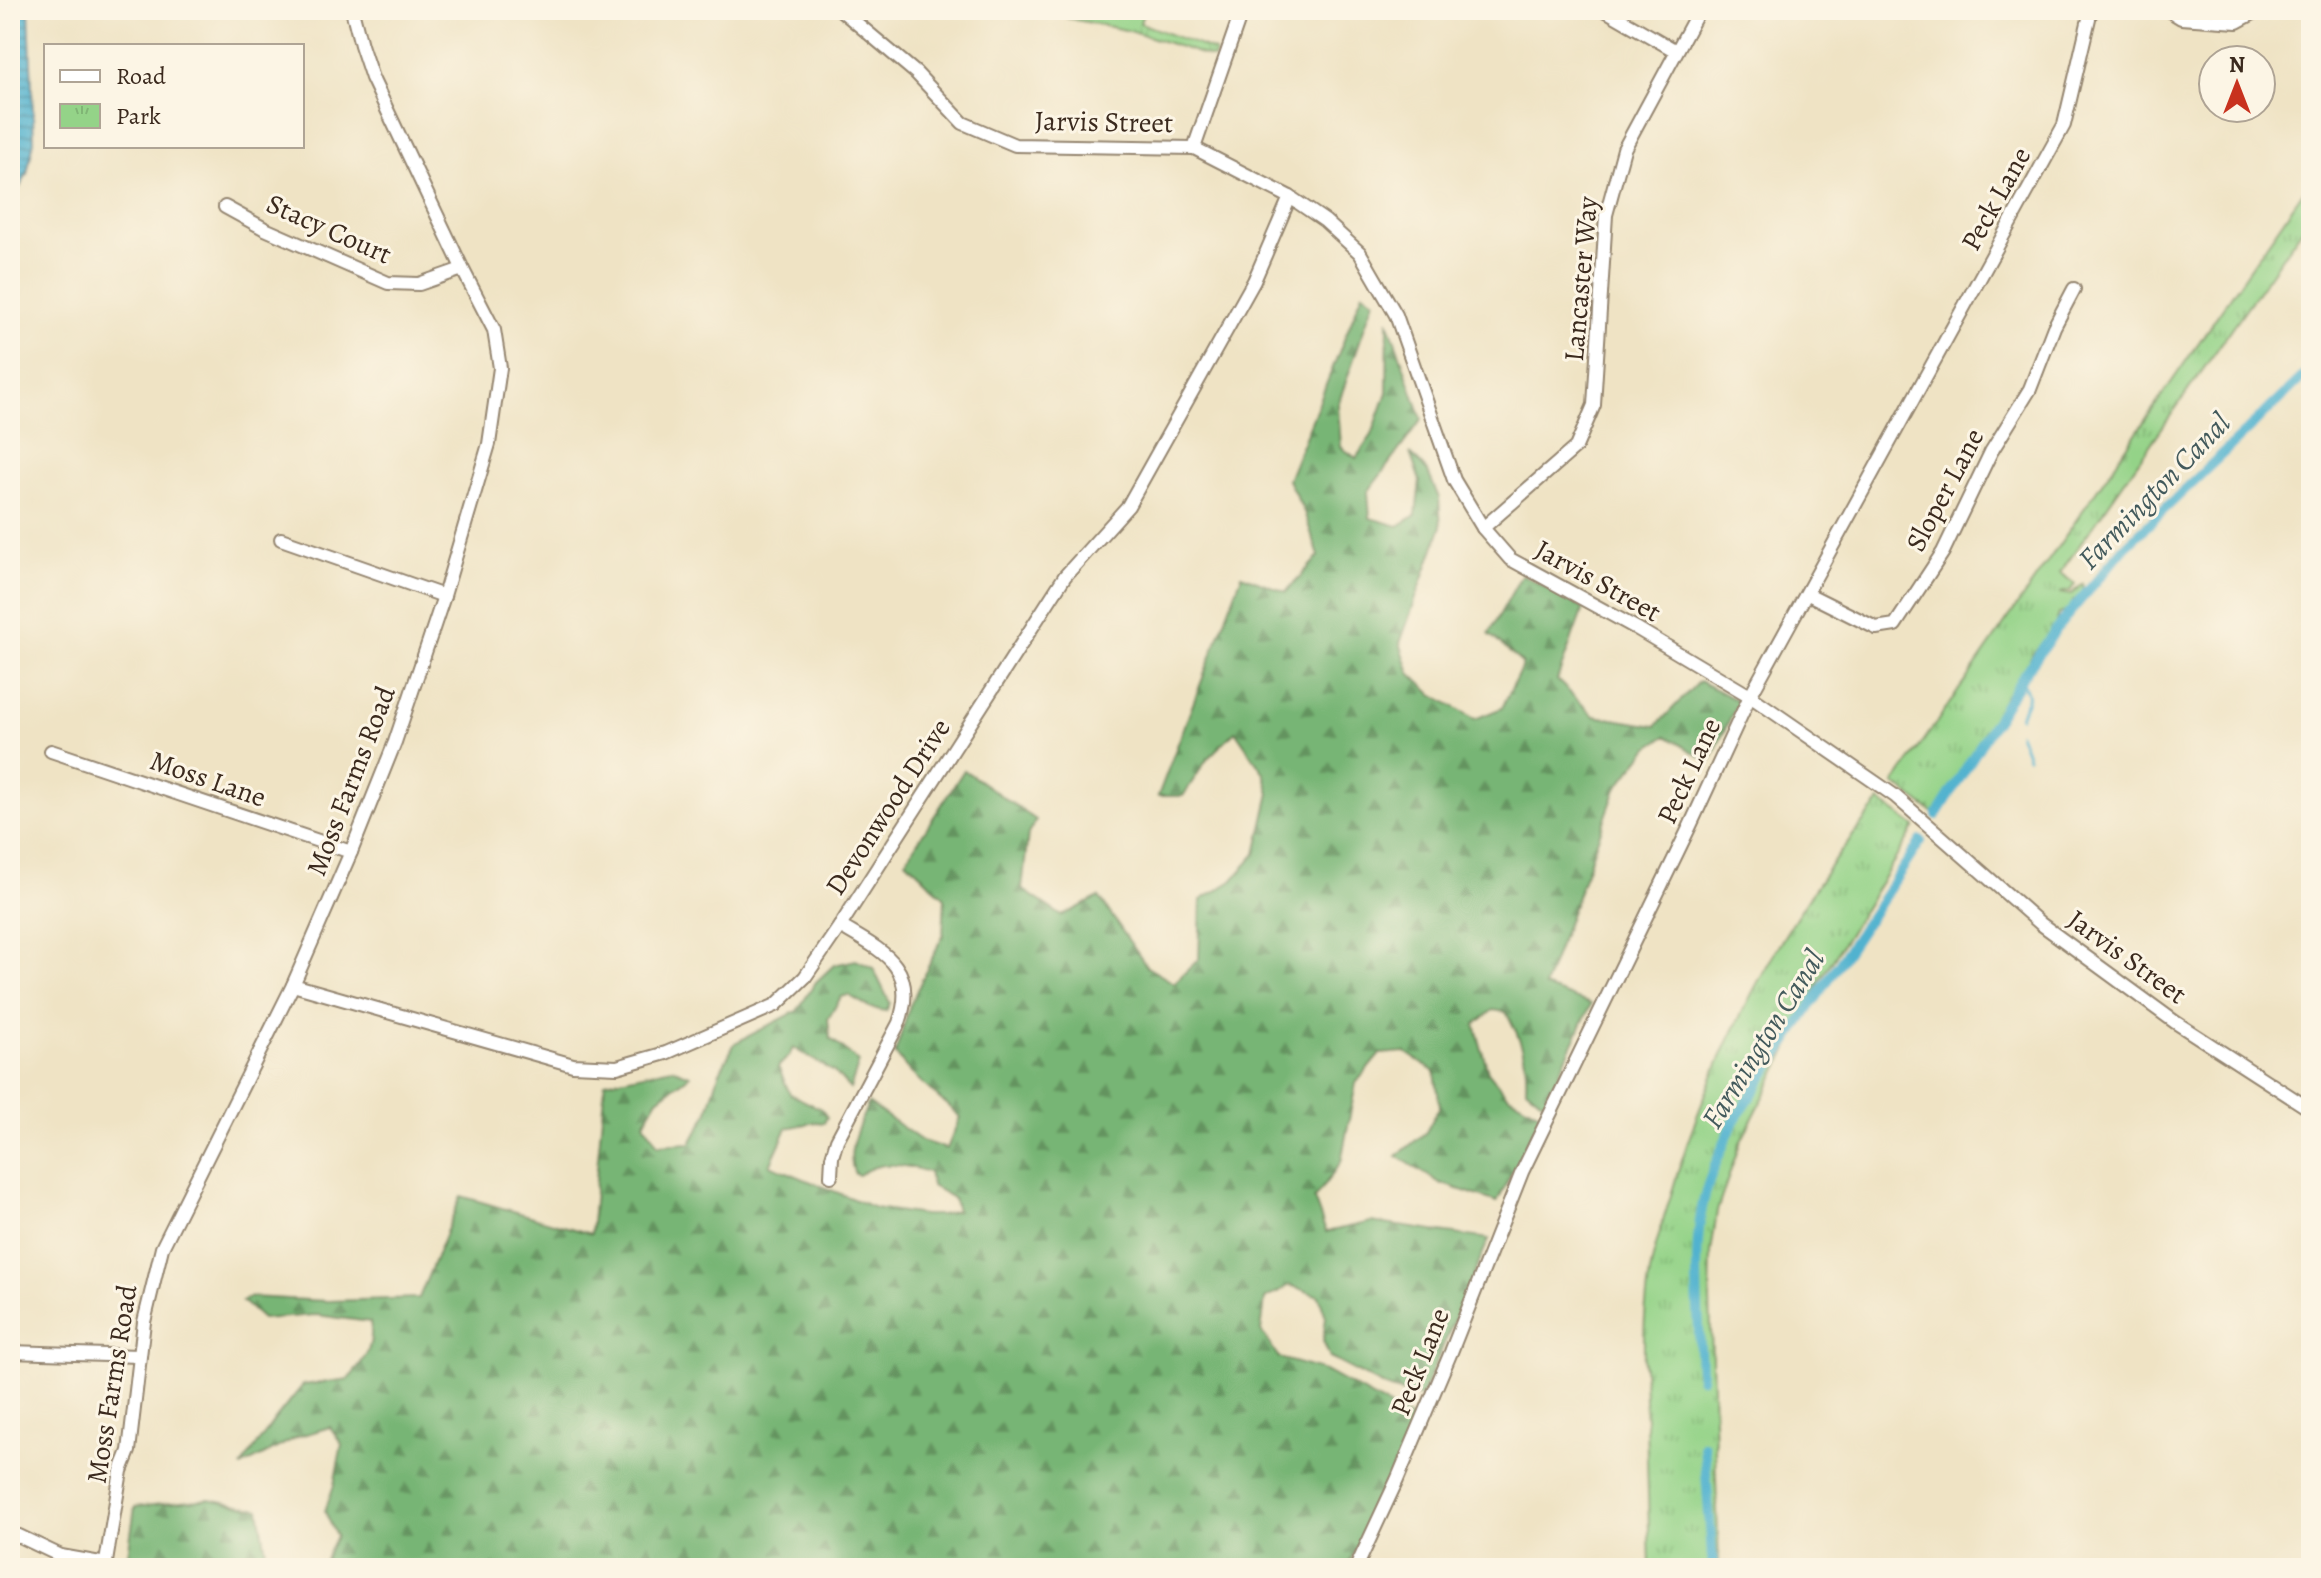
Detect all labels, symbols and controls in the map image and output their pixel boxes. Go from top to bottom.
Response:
legend [44,44,304,148]
north arrow [2197,44,2277,124]
text: N [2229,50,2245,80]
text: Road [116,60,166,92]
text: Park [116,100,161,132]
street label: Jarvis Street [1034,102,1174,142]
street label: Peck Lane [1952,140,2040,258]
street label: Stacy Court [260,185,398,273]
street label: Lancaster Way [1555,194,1607,363]
water label: Farmington Canal [2069,403,2240,578]
street label: Sloper Lane [1897,422,1993,558]
street label: Jarvis Street [1528,531,1668,631]
street label: Moss Farms Road [297,680,405,881]
street label: Devonwood Drive [817,711,959,903]
street label: Peck Lane [1648,712,1730,830]
street label: Moss Lane [145,741,271,817]
street label: Jarvis Street [2060,901,2194,1013]
water label: Farmington Canal [1692,942,1834,1136]
street label: Moss Farms Road [78,1281,147,1486]
street label: Peck Lane [1381,1302,1459,1422]

